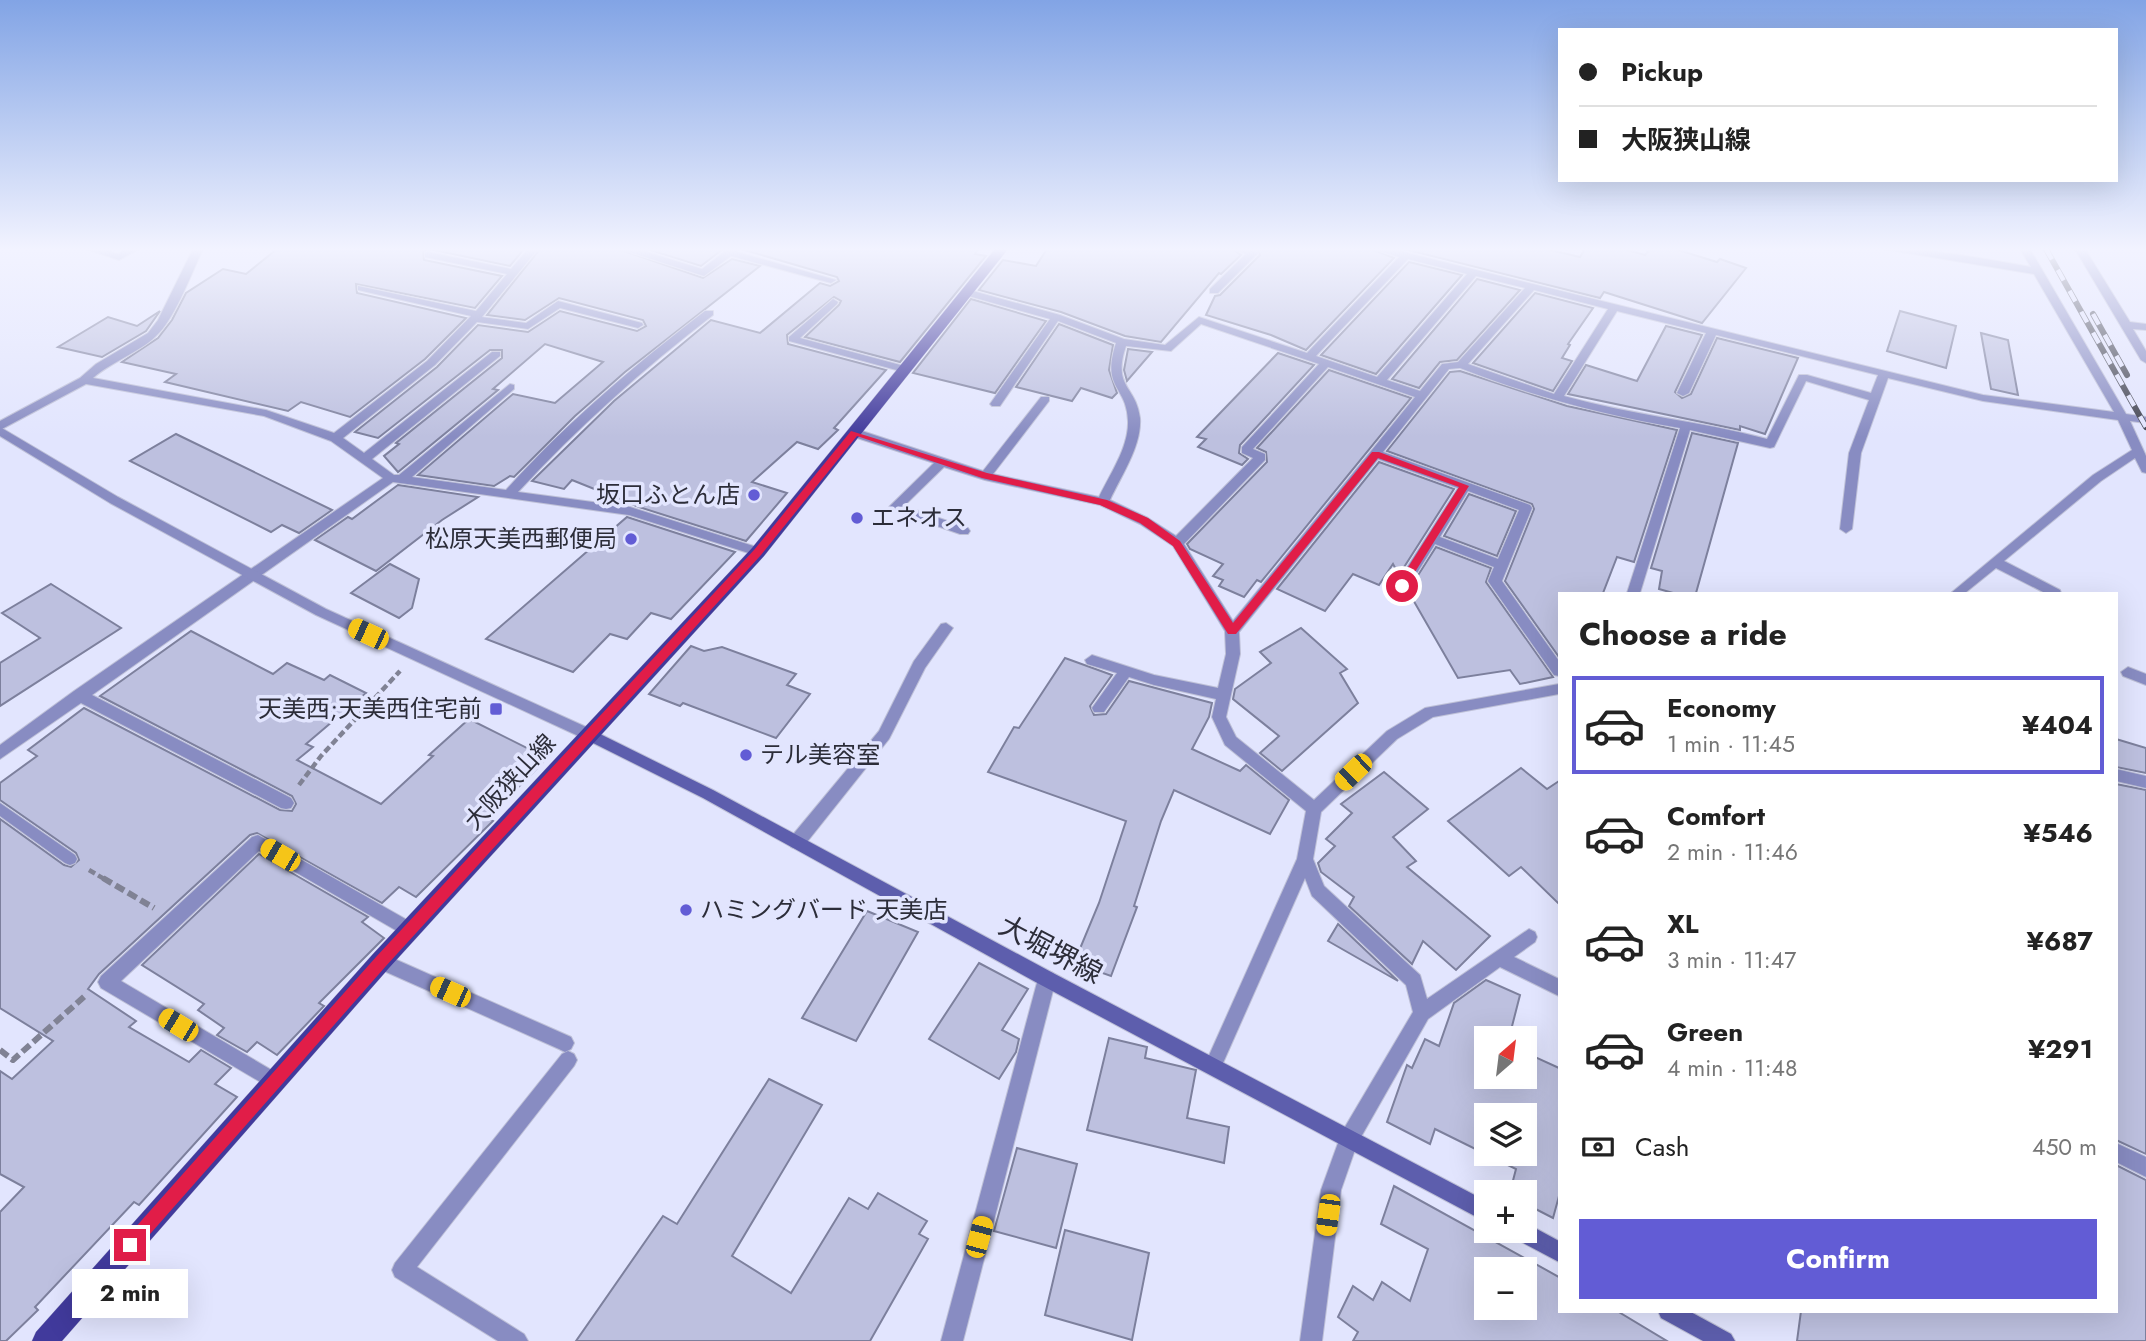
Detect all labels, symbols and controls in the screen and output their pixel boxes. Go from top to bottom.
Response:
text: Pickup [1621,53,1703,91]
text: 大阪狭山線 [1621,121,1751,159]
place label: 坂口ふとん店 [596,477,740,512]
marker: 坂口ふとん店 [746,487,762,503]
place label: エネオス [871,500,967,535]
marker: エネオス [849,510,865,526]
place label: 松原天美西郵便局 [425,521,617,556]
marker: 松原天美西郵便局 [623,531,639,547]
route start [1386,570,1418,602]
text: Choose a ride [1579,611,1787,657]
car [345,616,392,652]
text: Economy [1667,689,1776,727]
place label: 天美西;天美西住宅前 [258,691,482,726]
icon: car [1583,694,1646,757]
marker: 天美西;天美西住宅前 [488,701,504,717]
text: ¥404 [2022,706,2093,744]
street label: 大阪狭山線 [456,726,563,837]
text: 1 min · 11:45 [1667,727,1795,761]
place label: テル美容室 [760,737,880,772]
marker: テル美容室 [738,747,754,763]
car [1331,750,1376,794]
text: Comfort [1667,797,1765,835]
icon: car [1583,802,1646,865]
text: ¥546 [2023,814,2093,852]
car [257,835,304,875]
text: 2 min · 11:46 [1667,835,1798,869]
place label: ハミングバード 天美店 [700,892,947,927]
marker: ハミングバード 天美店 [678,902,694,918]
street label: 大堀堺線 [992,905,1110,994]
text: XL [1667,905,1699,943]
icon: car [1583,910,1646,973]
text: ¥687 [2027,922,2093,960]
text: 3 min · 11:47 [1667,943,1796,977]
car [427,974,474,1010]
car [155,1005,202,1045]
text: Green [1667,1013,1743,1051]
icon: car [1583,1018,1646,1081]
north arrow [1474,1026,1536,1088]
map controls [1474,1026,1537,1320]
text: ¥291 [2028,1030,2093,1068]
text: 4 min · 11:48 [1667,1051,1798,1085]
button: layers [1474,1103,1537,1166]
icon: cash [1579,1128,1617,1166]
text: Cash [1635,1128,1689,1166]
text: 450 m [2032,1130,2097,1164]
button: + [1474,1180,1537,1243]
car [1315,1193,1342,1237]
car [964,1214,995,1260]
button: Confirm [1579,1219,2097,1299]
route end [114,1229,146,1261]
button: − [1474,1257,1537,1320]
callout: 2 min [72,1270,188,1318]
text: 2 min [100,1276,160,1310]

